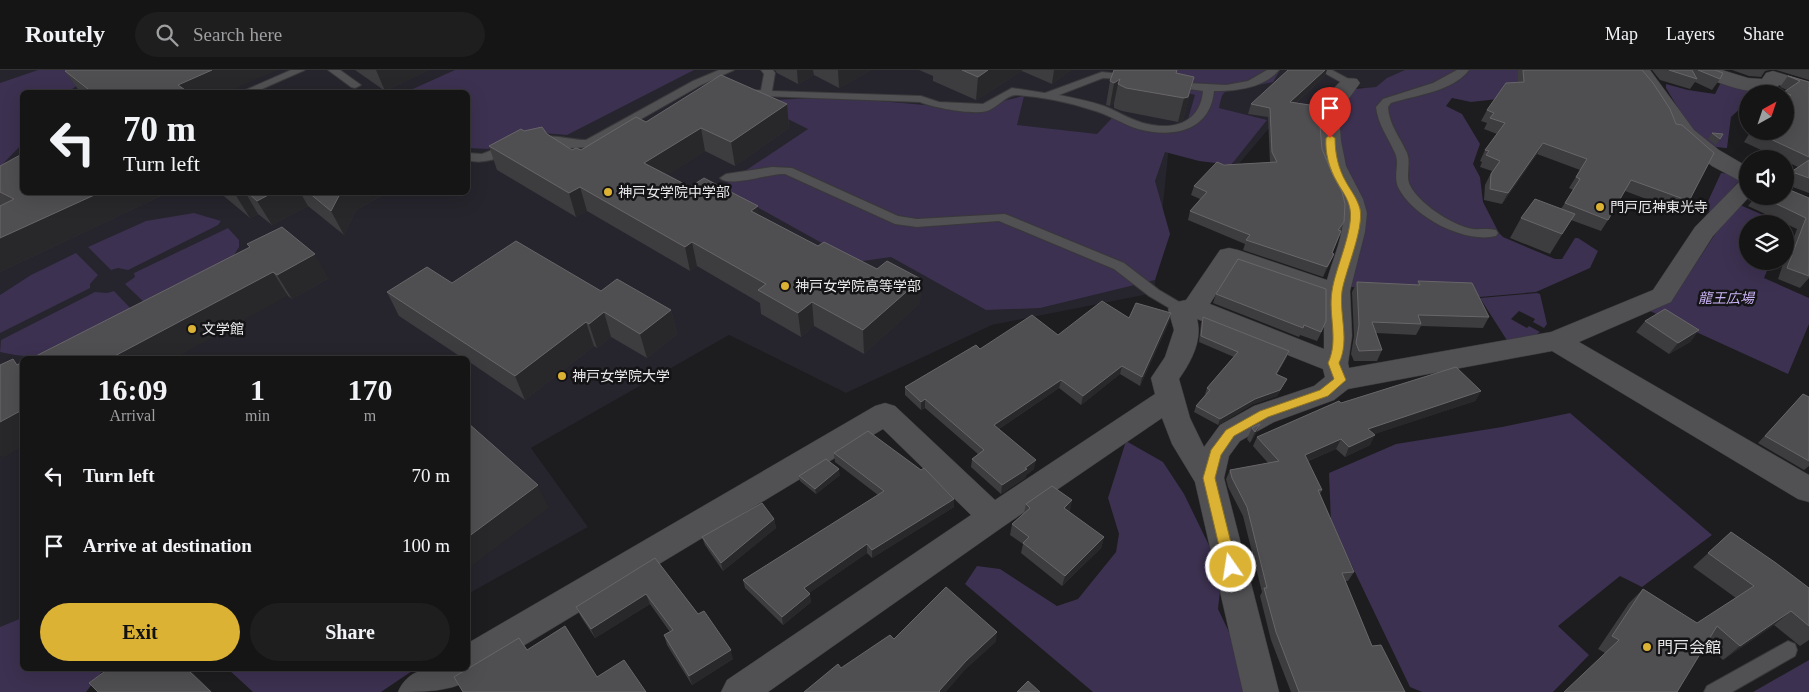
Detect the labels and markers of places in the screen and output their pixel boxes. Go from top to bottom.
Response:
pin [1309,87,1351,138]
place label: 神戸女学院中学部 [618,185,730,200]
marker: 神戸女学院中学部 [602,186,614,198]
place label: 門戸厄神東光寺 [1610,200,1708,215]
marker: 門戸厄神東光寺 [1594,201,1606,213]
place label: 神戸女学院高等学部 [795,278,921,294]
marker: 神戸女学院高等学部 [779,280,791,292]
place label: 文学館 [202,322,244,337]
marker: 文学館 [186,323,198,335]
place label: 神戸女学院大学 [572,369,670,384]
marker: 神戸女学院大学 [556,370,568,382]
place label: 門戸会館 [1657,639,1721,656]
marker: 門戸会館 [1641,641,1653,653]

